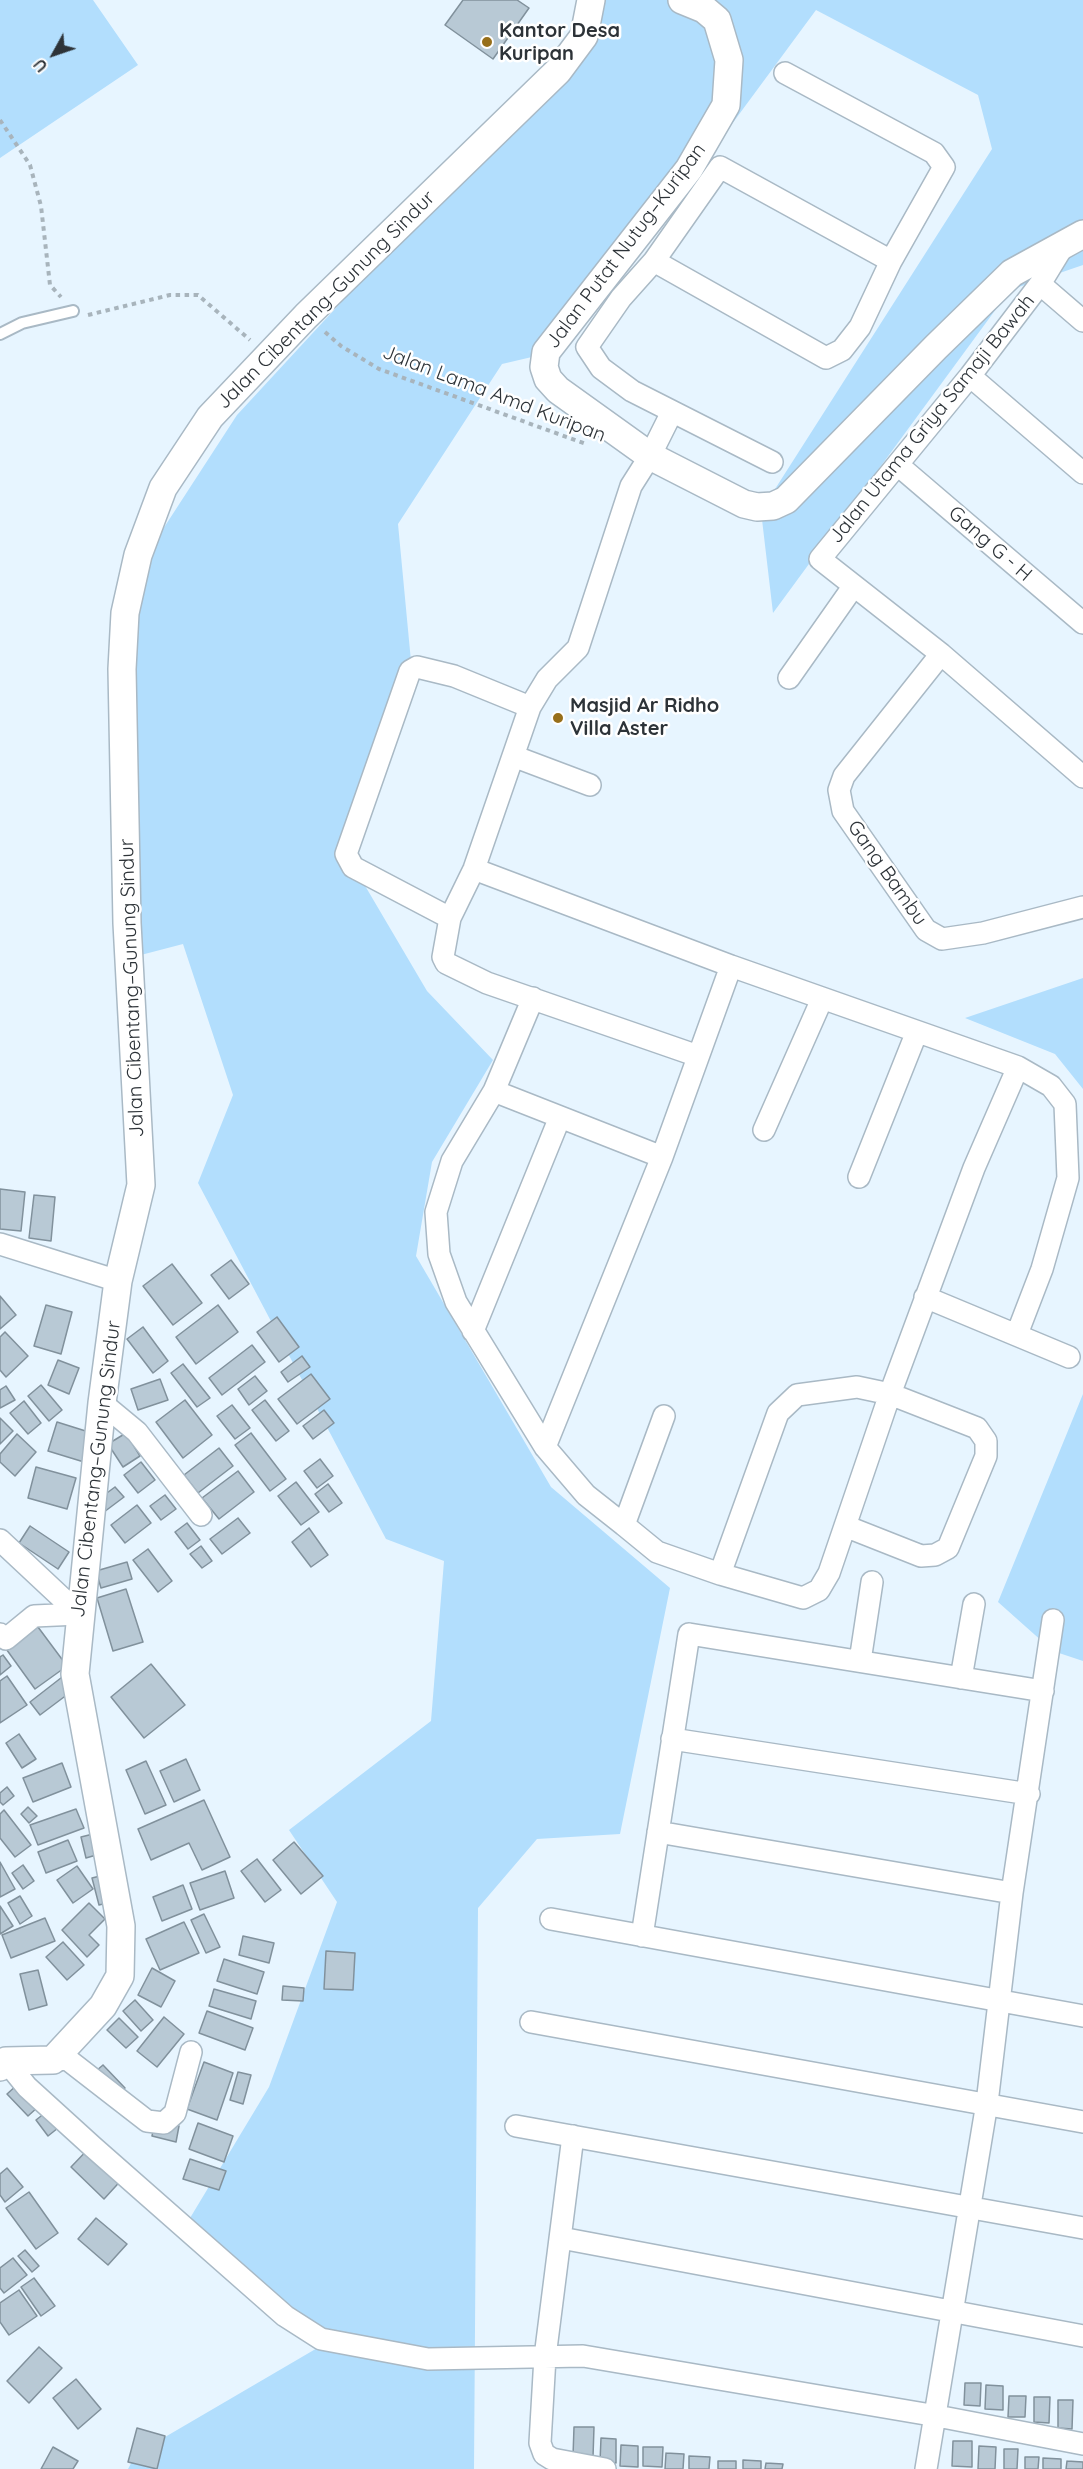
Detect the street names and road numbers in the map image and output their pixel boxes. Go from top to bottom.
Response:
street label: Jalan Putat Nutug–Kuripan [541,139,711,353]
street label: Jalan Cibentang–Gunung Sindur [212,186,440,414]
street label: Jalan Utama Griya Samaji Bawah [824,290,1040,548]
street label: Jalan Lama Amd Kuripan [379,340,609,448]
street label: Gang G - H [943,501,1037,587]
street label: Gang Bambu [842,816,932,930]
street label: Jalan Cibentang–Gunung Sindur [115,838,149,1138]
street label: Jalan Cibentang–Gunung Sindur [66,1319,126,1619]

